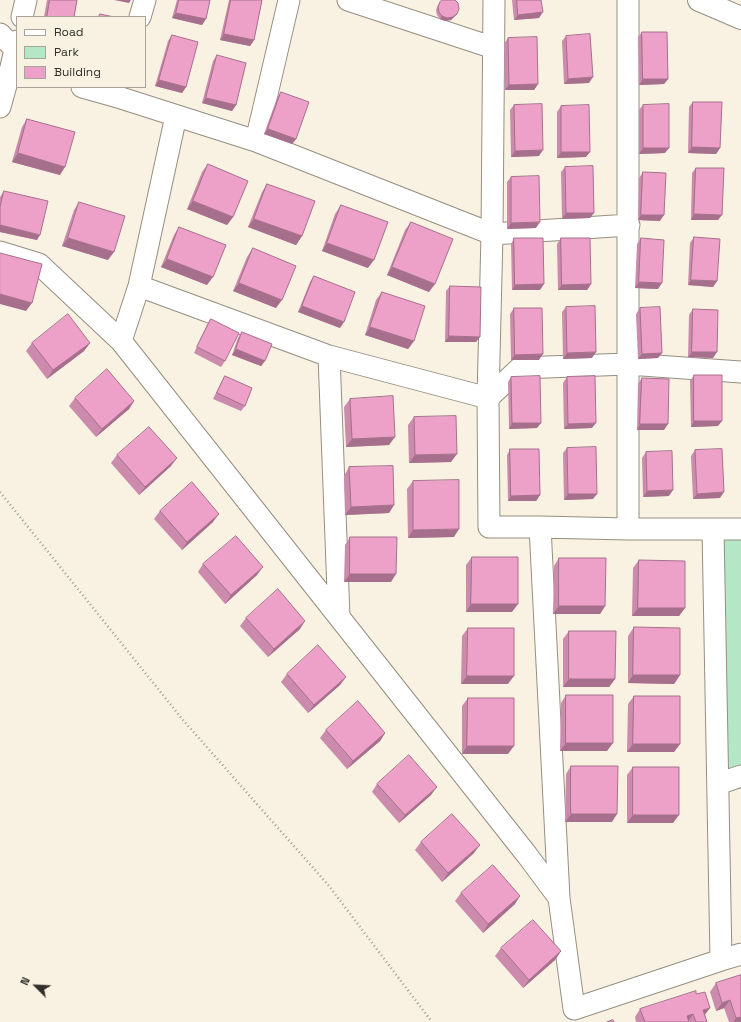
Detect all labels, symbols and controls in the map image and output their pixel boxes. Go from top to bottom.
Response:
legend [16,16,146,88]
text: Road [54,24,83,40]
text: Park [54,44,79,60]
text: Building [54,64,101,80]
north arrow [16,966,56,1006]
text: N [17,975,33,987]

